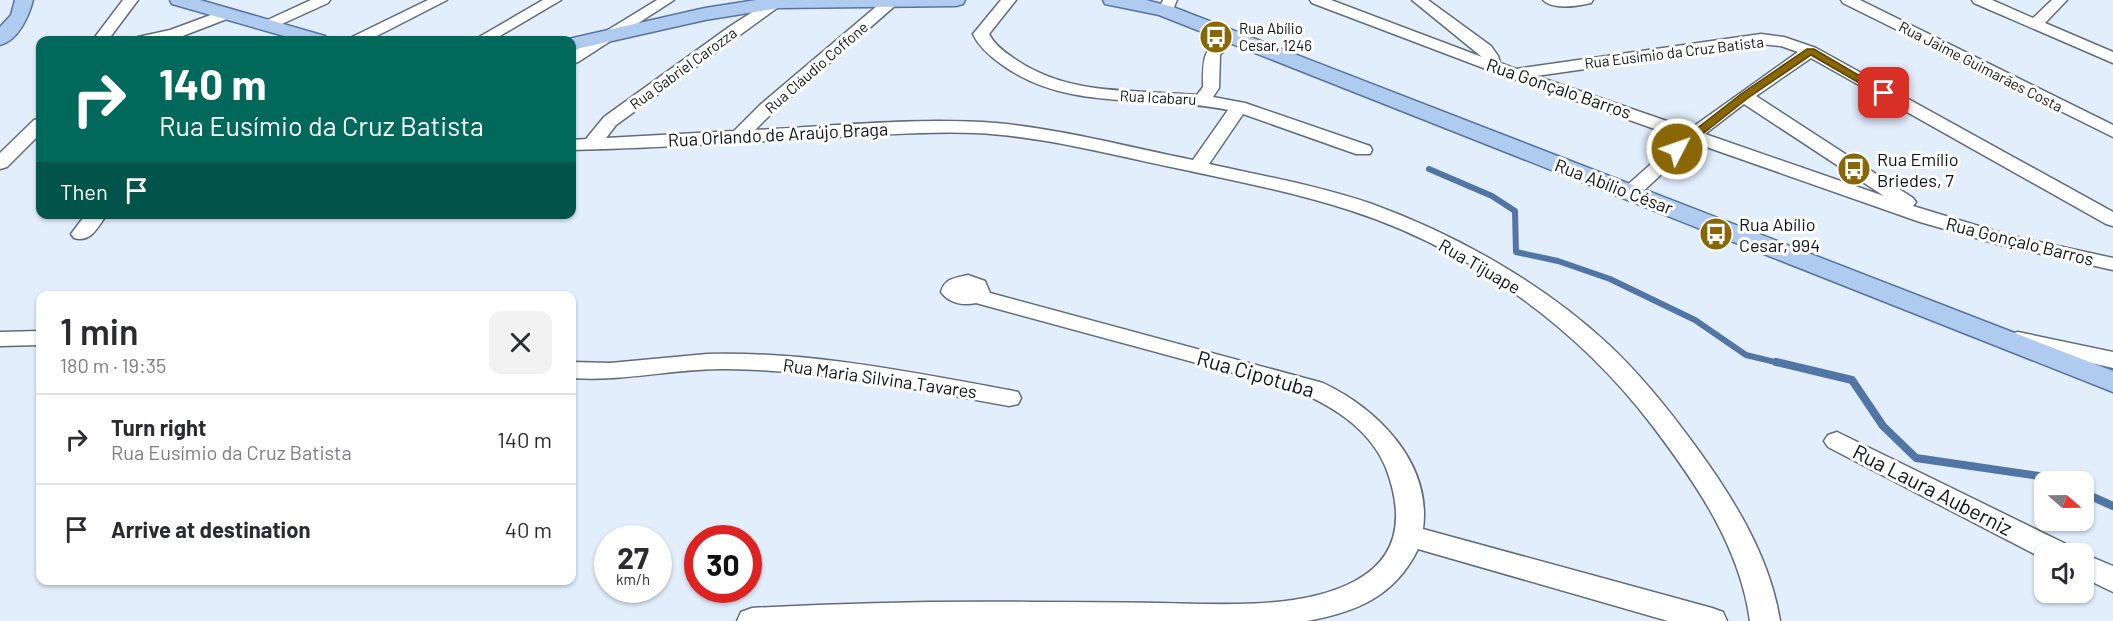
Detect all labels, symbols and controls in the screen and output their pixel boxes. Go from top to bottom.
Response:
street label: Rua Cláudio Coffone [761,17,871,117]
street label: Rua Jaime Guimarães Costa [1896,17,2066,115]
bus stop icon: Rua Abílio Cesar, 1246 [1198,19,1234,55]
place label: Rua Abílio Cesar, 1246 [1239,19,1312,54]
street label: Rua Gabriel Carozza [626,23,740,113]
street label: Rua Eusímio da Cruz Batista [1583,32,1765,72]
street label: Rua Gonçalo Barros [1484,53,1634,123]
text: 140 m [159,58,267,108]
icon: right [60,60,138,138]
pin [1858,67,1909,118]
icon: arrive [1867,76,1900,109]
street label: Rua Icabaru [1119,86,1197,108]
text: Rua Eusímio da Cruz Batista [159,109,484,141]
street label: Rua Orlando de Araújo Braga [667,117,889,151]
position arrow [1645,117,1709,181]
place label: Rua Emílio Briedes, 7 [1877,148,1959,191]
bus stop icon: Rua Emílio Briedes, 7 [1836,151,1872,187]
street label: Rua Abílio César [1552,153,1677,219]
icon: arrive [120,174,153,207]
text: Then [60,178,108,204]
street label: Rua Gonçalo Barros [1944,212,2096,270]
place label: Rua Abílio Cesar, 994 [1739,213,1820,256]
bus stop icon: Rua Abílio Cesar, 994 [1698,216,1734,252]
street label: Rua Tijuape [1435,234,1525,298]
text: 1 min [60,309,139,352]
button: close [489,311,552,374]
street label: Rua Cipotuba [1194,344,1318,402]
text: 180 m · 19:35 [60,353,166,377]
street label: Rua Maria Silvina Tavares [782,354,978,402]
text: Turn right [111,414,206,440]
icon: right [60,423,93,456]
text: 140 m [497,426,552,452]
street label: Rua Laura Auberniz [1849,438,2017,540]
text: Rua Eusímio da Cruz Batista [111,440,352,464]
north arrow [2034,471,2094,531]
map controls [2034,471,2094,603]
icon: arrive [60,513,93,546]
text: Arrive at destination [111,516,310,542]
text: 40 m [505,516,552,542]
speed limit sign: 30 [684,525,762,603]
text: 27 [617,539,649,575]
button: sound [2034,543,2094,603]
text: km/h [616,570,650,588]

